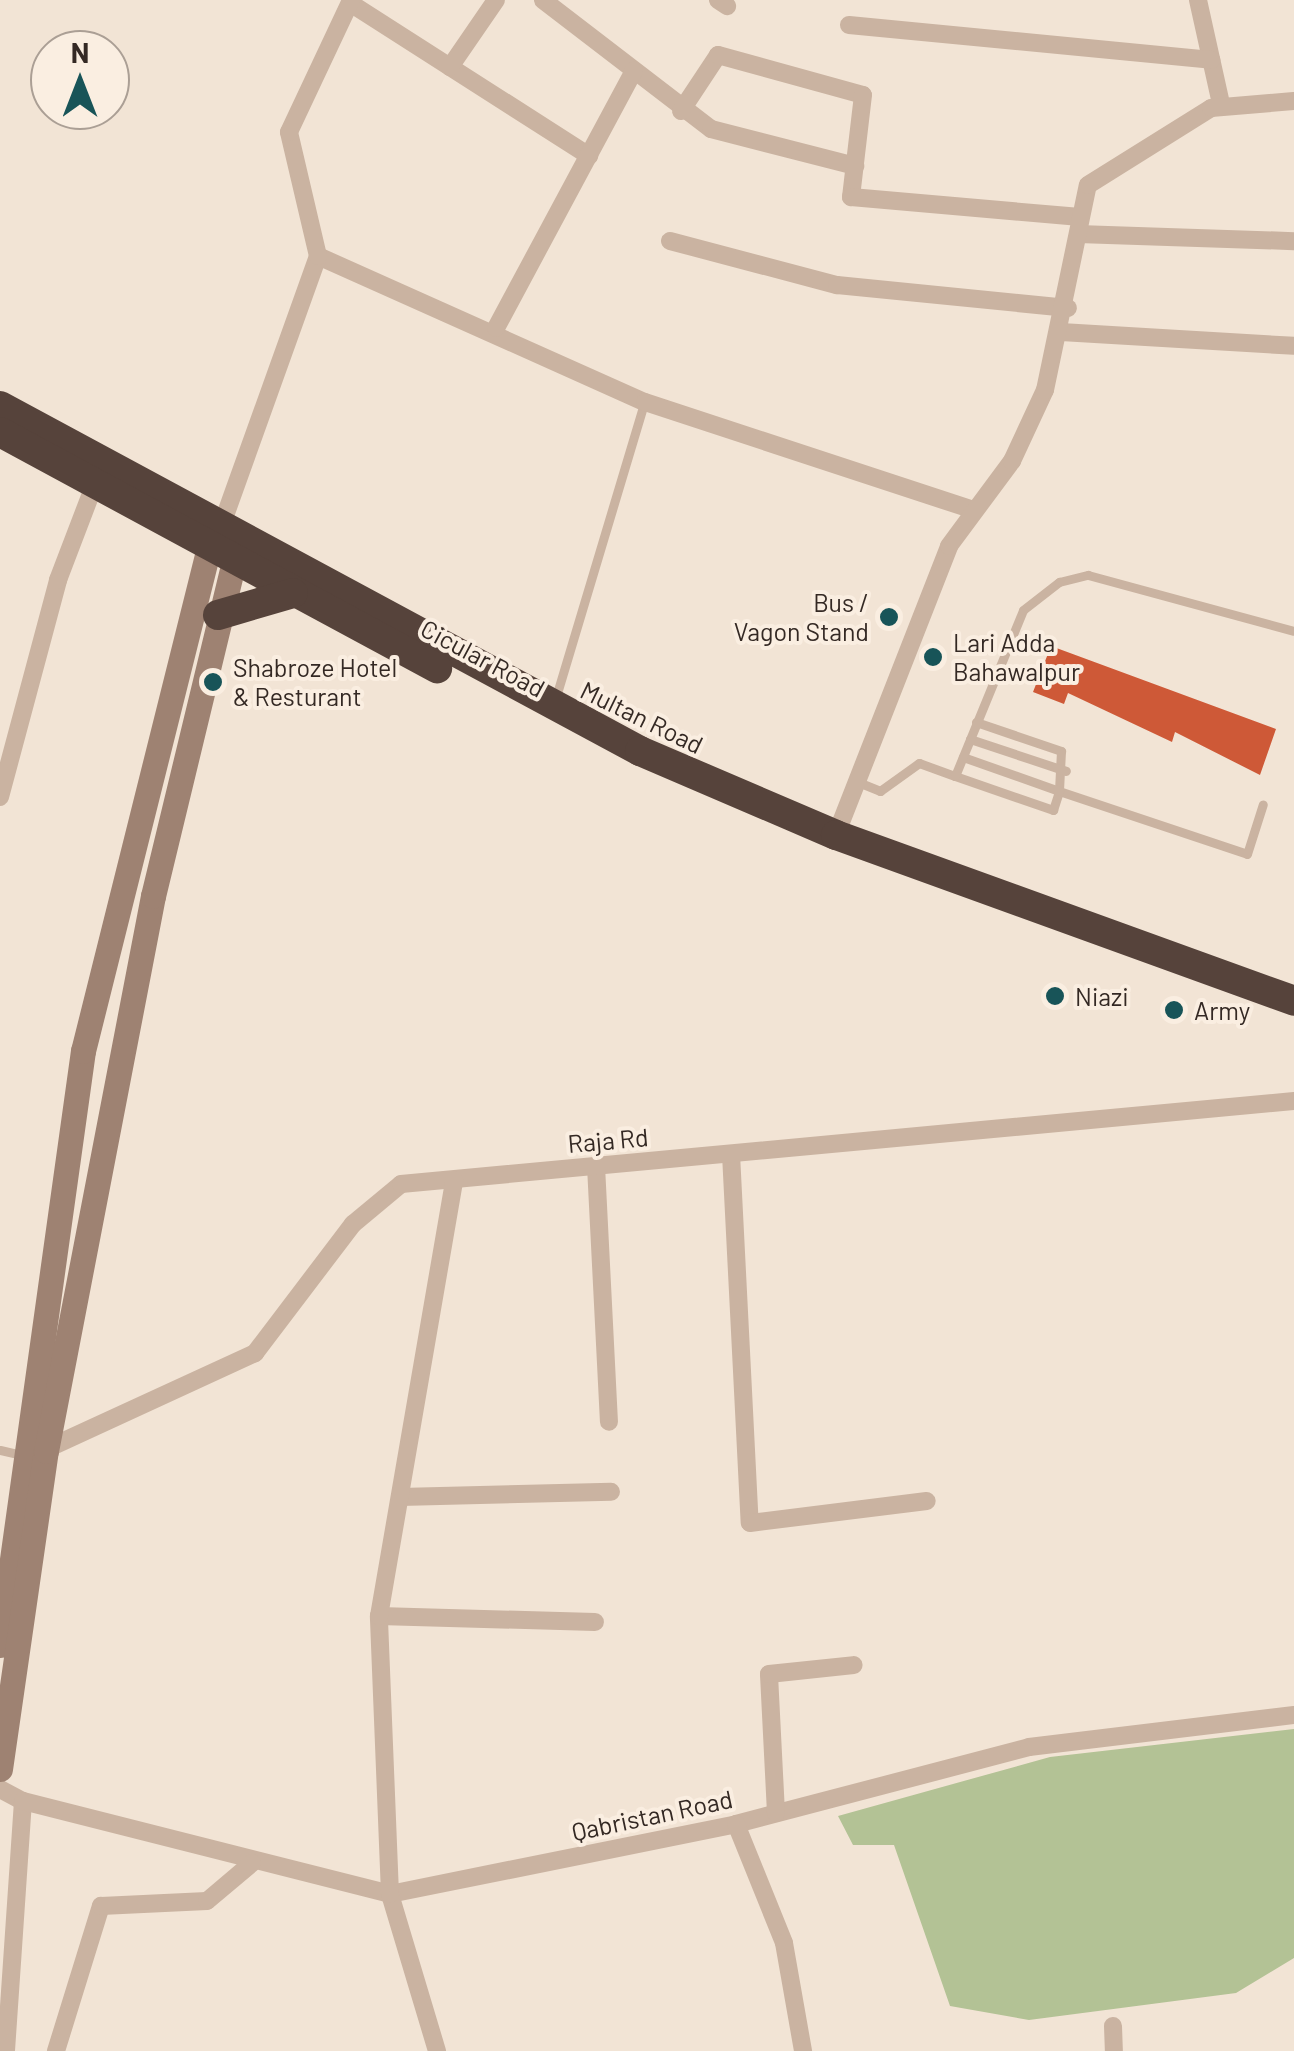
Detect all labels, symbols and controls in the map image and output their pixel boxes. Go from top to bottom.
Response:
north arrow [30,30,130,130]
text: N [71,35,89,69]
place label: Bus / Vagon Stand [734,588,869,647]
marker: Bus / Vagon Stand [878,606,900,628]
street label: Cicular Road [416,613,550,703]
place label: Lari Adda Bahawalpur [953,628,1080,687]
marker: Lari Adda Bahawalpur [922,646,944,668]
place label: Shabroze Hotel & Resturant [233,653,397,712]
marker: Shabroze Hotel & Resturant [202,671,224,693]
street label: Multan Road [576,674,708,760]
place label: Niazi [1075,981,1129,1011]
marker: Niazi [1044,985,1066,1007]
place label: Army [1194,995,1250,1025]
marker: Army [1163,999,1185,1021]
street label: Raja Rd [566,1122,650,1158]
street label: Qabristan Road [569,1783,735,1847]

